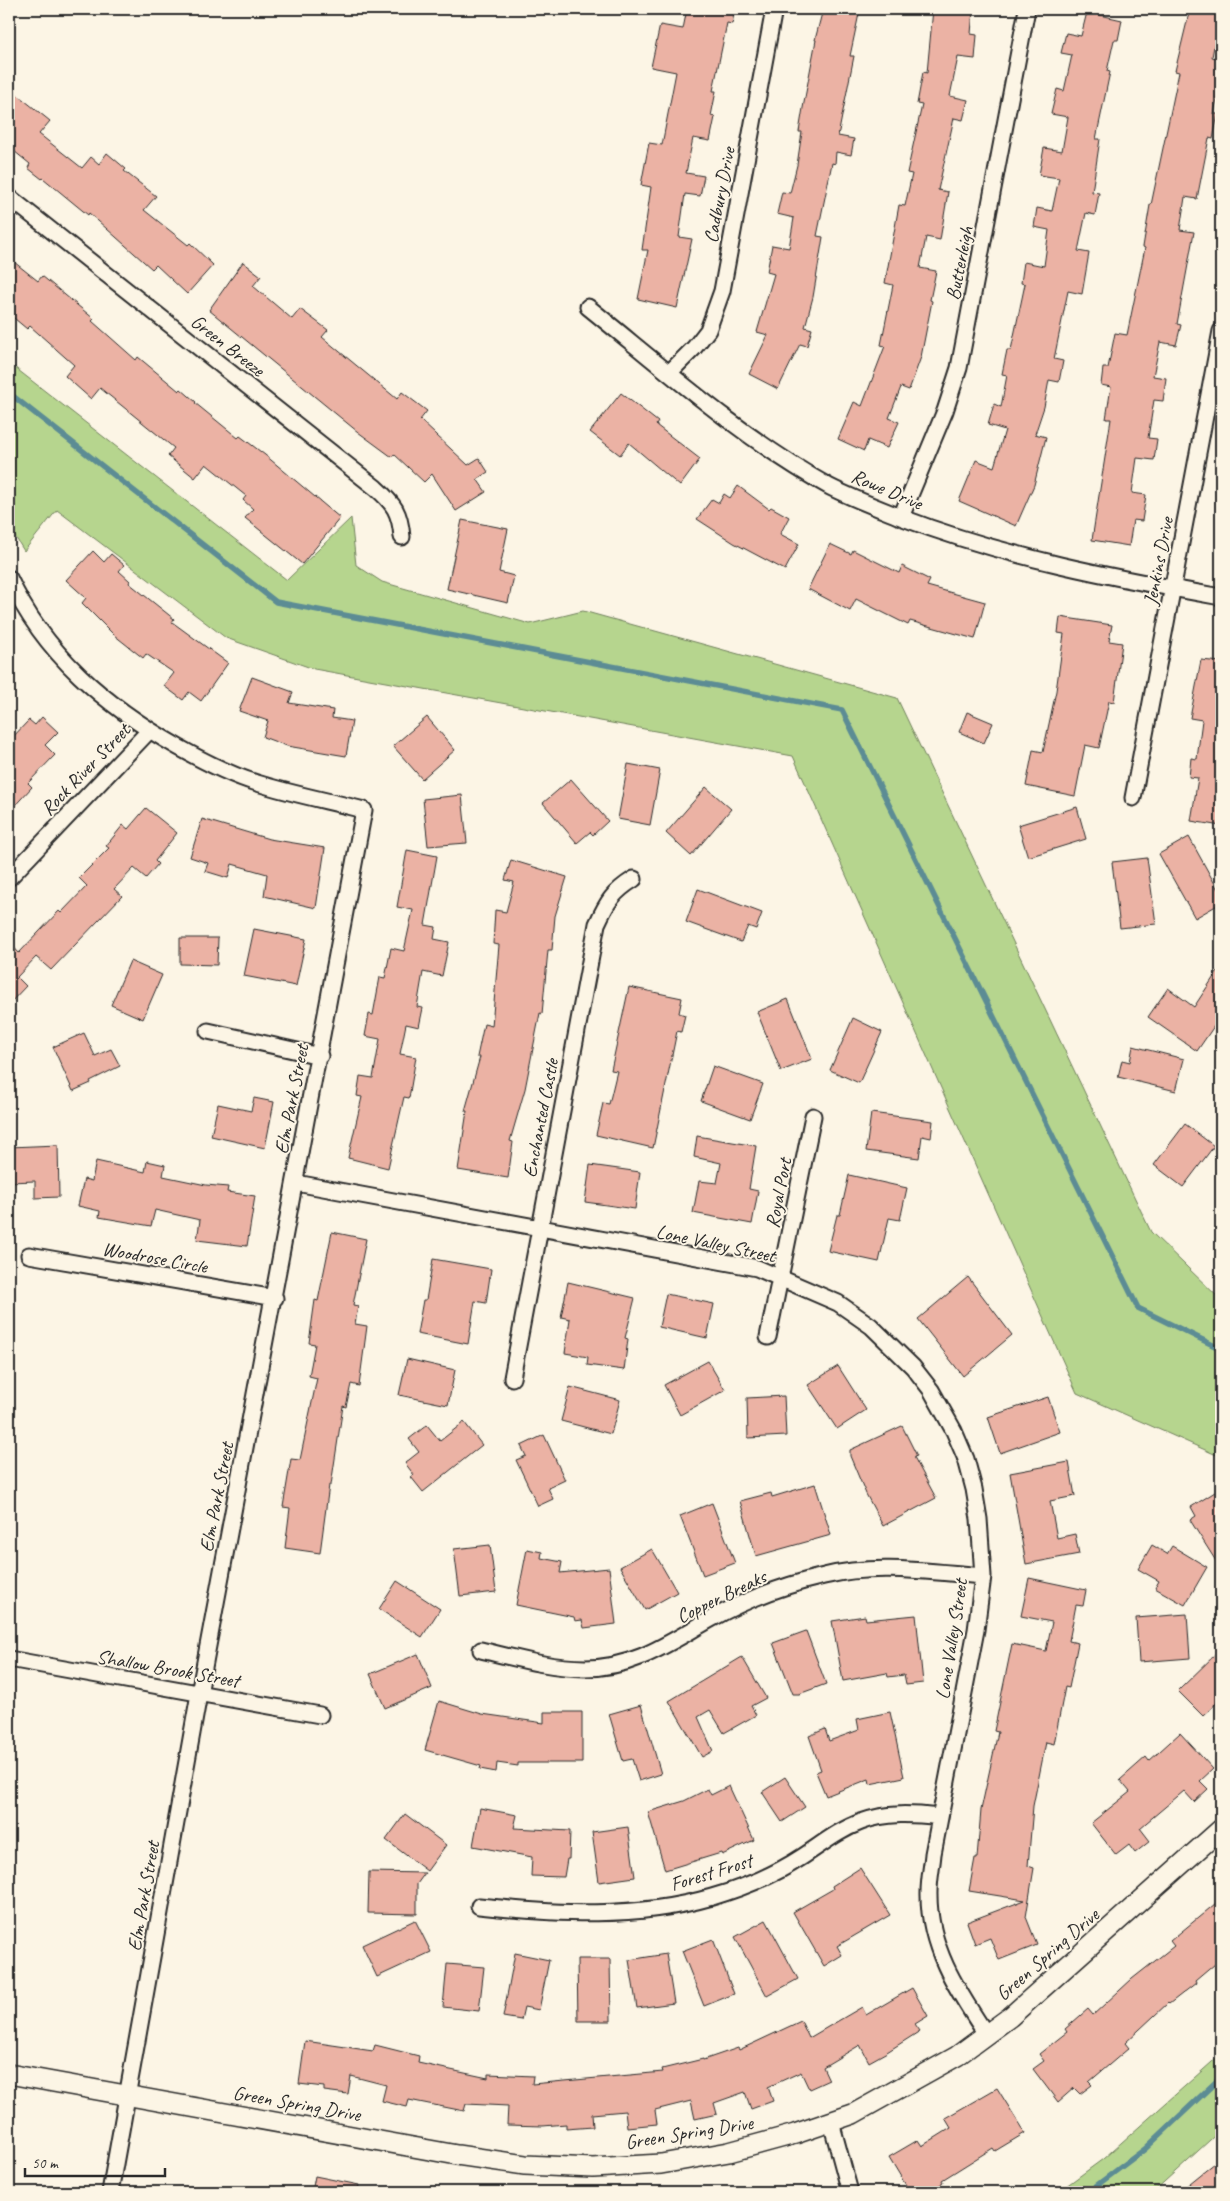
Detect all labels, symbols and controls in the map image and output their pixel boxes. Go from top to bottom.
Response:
street label: Cadbury Drive [698,144,741,245]
street label: Butterleigh [940,223,979,302]
street label: Green Breeze [186,309,271,383]
street label: Rowe Drive [848,463,927,516]
street label: Jenkins Drive [1138,514,1180,608]
street label: Rock River Street [35,716,137,821]
street label: Elm Park Street [269,1040,315,1156]
street label: Enchanted Castle [517,1055,565,1179]
street label: Royal Port [760,1154,798,1230]
street label: Lone Valley Street [654,1219,780,1269]
street label: Woodrose Circle [101,1236,211,1279]
street label: Elm Park Street [194,1438,240,1554]
street label: Copper Breaks [672,1563,772,1629]
street label: Lone Valley Street [930,1575,974,1701]
street label: Shallow Brook Street [95,1644,244,1694]
street label: Elm Park Street [122,1837,166,1953]
street label: Forest Frost [667,1847,758,1897]
street label: Green Spring Drive [990,1902,1105,2006]
street label: Green Spring Drive [231,2080,364,2127]
street label: Green Spring Drive [623,2110,756,2155]
scale bar [25,2146,165,2178]
text: 50 m [32,2154,59,2173]

